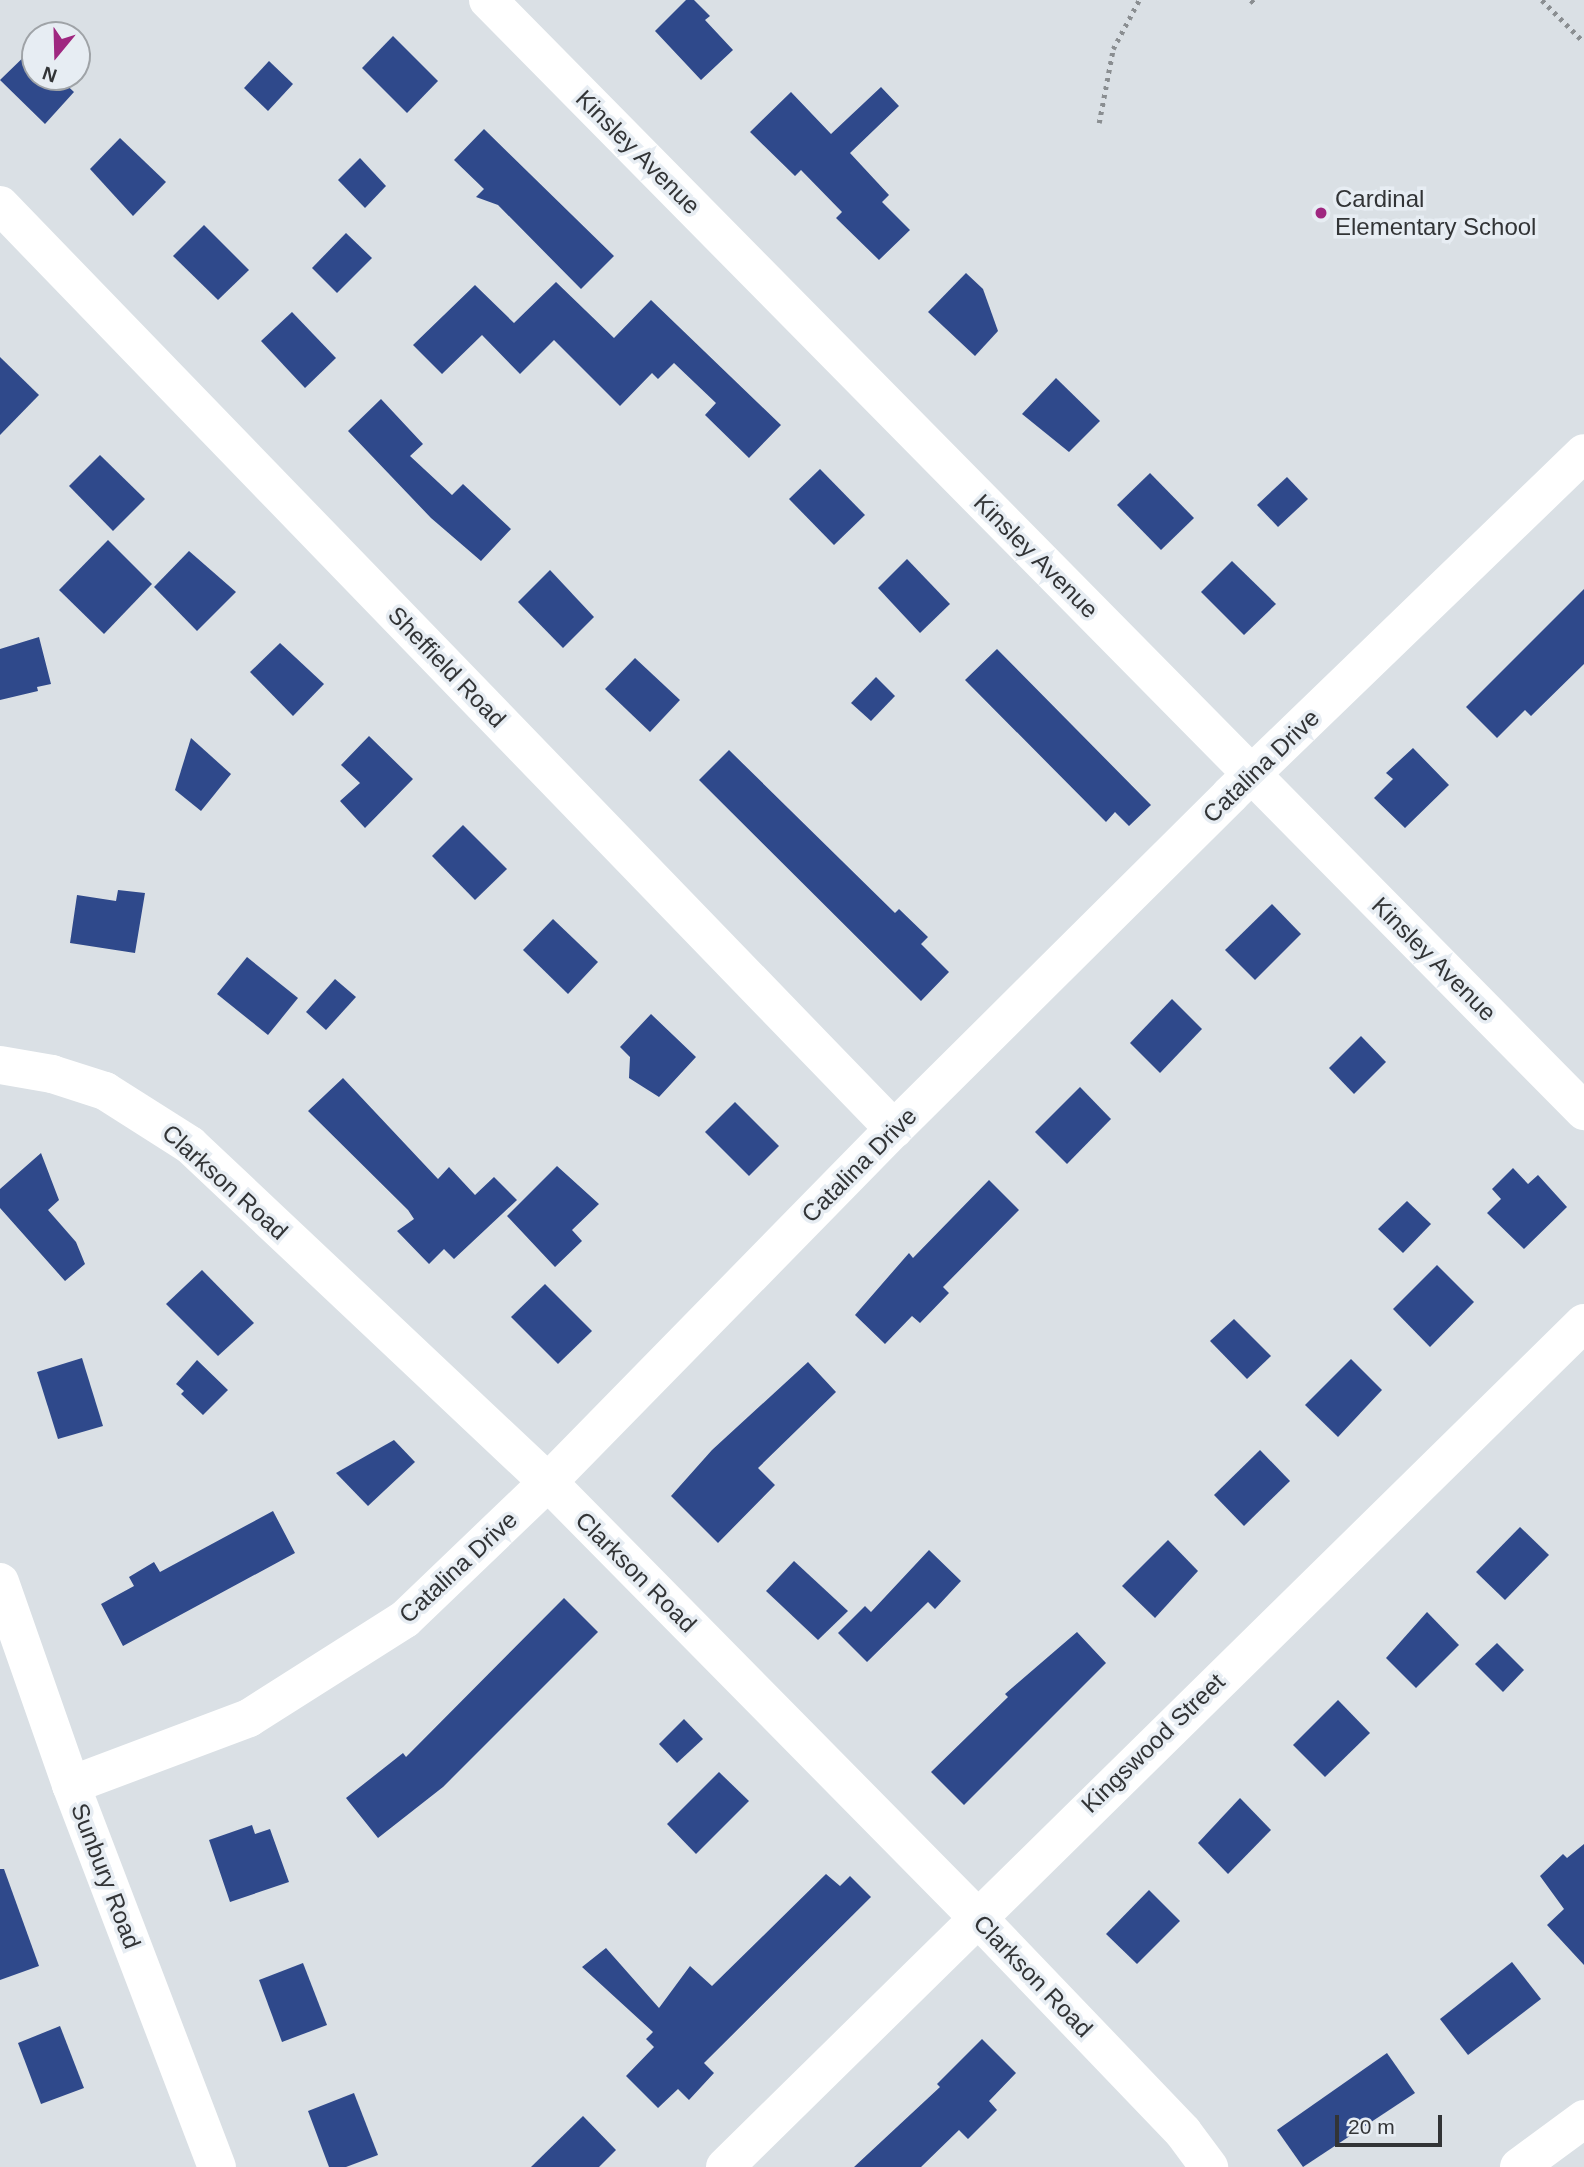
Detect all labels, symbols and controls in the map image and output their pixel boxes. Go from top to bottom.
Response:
north arrow [21,21,91,91]
text: N [40,62,60,87]
street label: Kinsley Avenue [569,83,707,221]
place label: Cardinal Elementary School [1335,185,1536,241]
marker: Cardinal Elementary School [1313,205,1329,221]
street label: Kinsley Avenue [967,487,1105,625]
street label: Sheffield Road [382,601,512,733]
street label: Catalina Drive [1197,703,1325,829]
street label: Kinsley Avenue [1365,890,1503,1028]
street label: Catalina Drive [796,1102,922,1228]
street label: Clarkson Road [156,1118,294,1246]
street label: Catalina Drive [393,1505,523,1629]
street label: Clarkson Road [570,1506,702,1638]
street label: Kingswood Street [1075,1667,1231,1819]
street label: Sunbury Road [65,1799,147,1953]
street label: Clarkson Road [968,1909,1098,2043]
scale bar [1339,2100,1446,2144]
text: 20 m [1348,2115,1395,2138]

